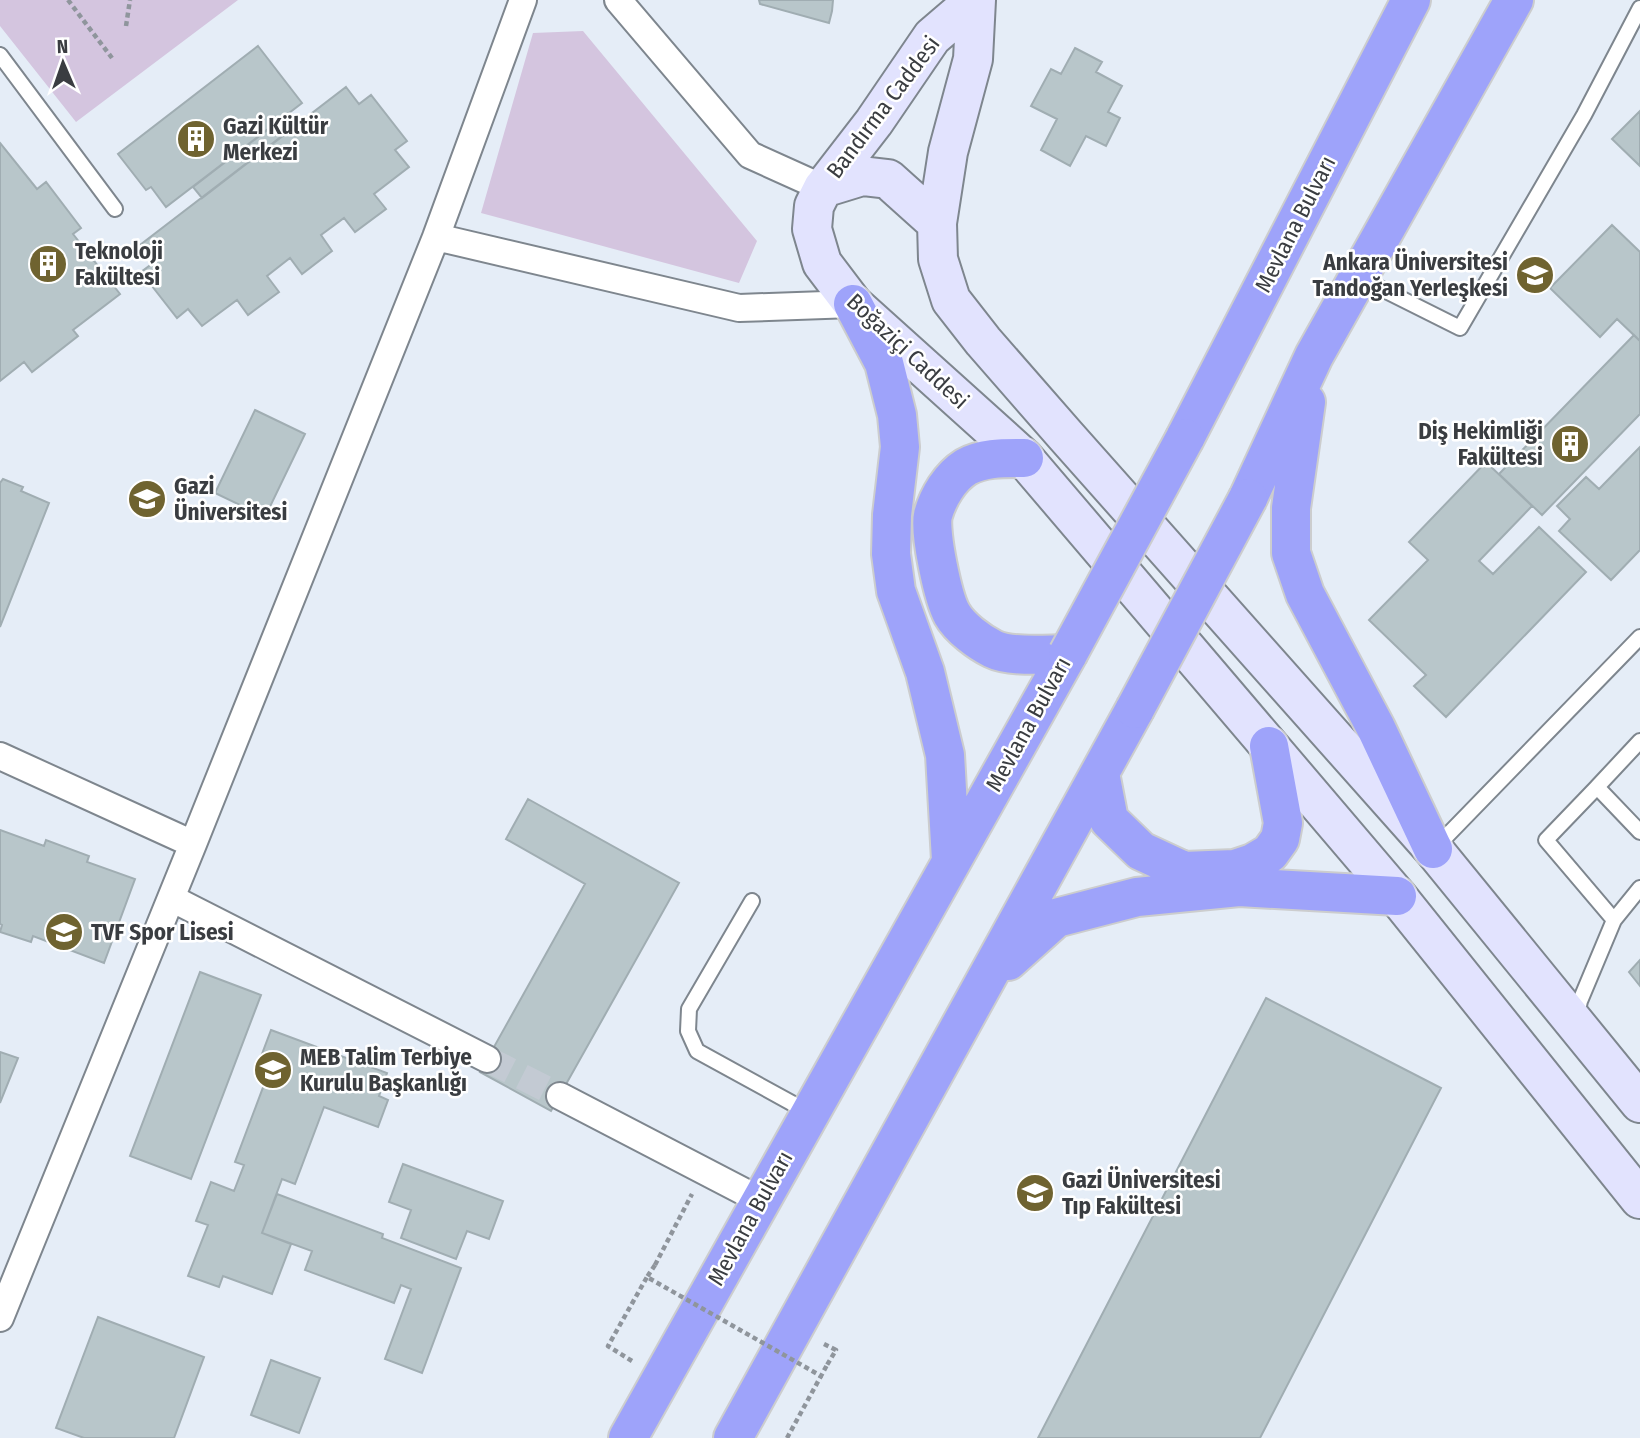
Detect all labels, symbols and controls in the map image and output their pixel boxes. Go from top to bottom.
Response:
north arrow [28,28,98,98]
street label: Bandırma Caddesi [820,30,946,184]
text: N [56,35,69,58]
place label: Gazi Kültür Merkezi [223,112,329,166]
building icon: Gazi Kültür Merkezi [175,118,217,160]
street label: Mevlana Bulvarı [1249,151,1341,297]
place label: Teknoloji Fakültesi [75,237,163,291]
building icon: Teknoloji Fakültesi [27,243,69,285]
place label: Ankara Üniversitesi Tandoğan Yerleşkesi [1312,248,1508,302]
school or university icon: Ankara Üniversitesi Tandoğan Yerleşkesi [1514,254,1556,296]
street label: Boğaziçi Caddesi [841,287,975,415]
place label: Diş Hekimliği Fakültesi [1418,417,1543,471]
building icon: Diş Hekimliği Fakültesi [1549,423,1591,465]
place label: Gazi Üniversitesi [174,472,287,526]
school or university icon: Gazi Üniversitesi [126,478,168,520]
street label: Mevlana Bulvarı [980,652,1076,796]
school or university icon: TVF Spor Lisesi [43,911,85,953]
place label: TVF Spor Lisesi [91,918,234,946]
place label: MEB Talim Terbiye Kurulu Başkanlığı [300,1043,472,1097]
school or university icon: MEB Talim Terbiye Kurulu Başkanlığı [252,1049,294,1091]
street label: Mevlana Bulvarı [702,1146,798,1290]
place label: Gazi Üniversitesi Tıp Fakültesi [1062,1166,1221,1220]
school or university icon: Gazi Üniversitesi Tıp Fakültesi [1014,1172,1056,1214]

